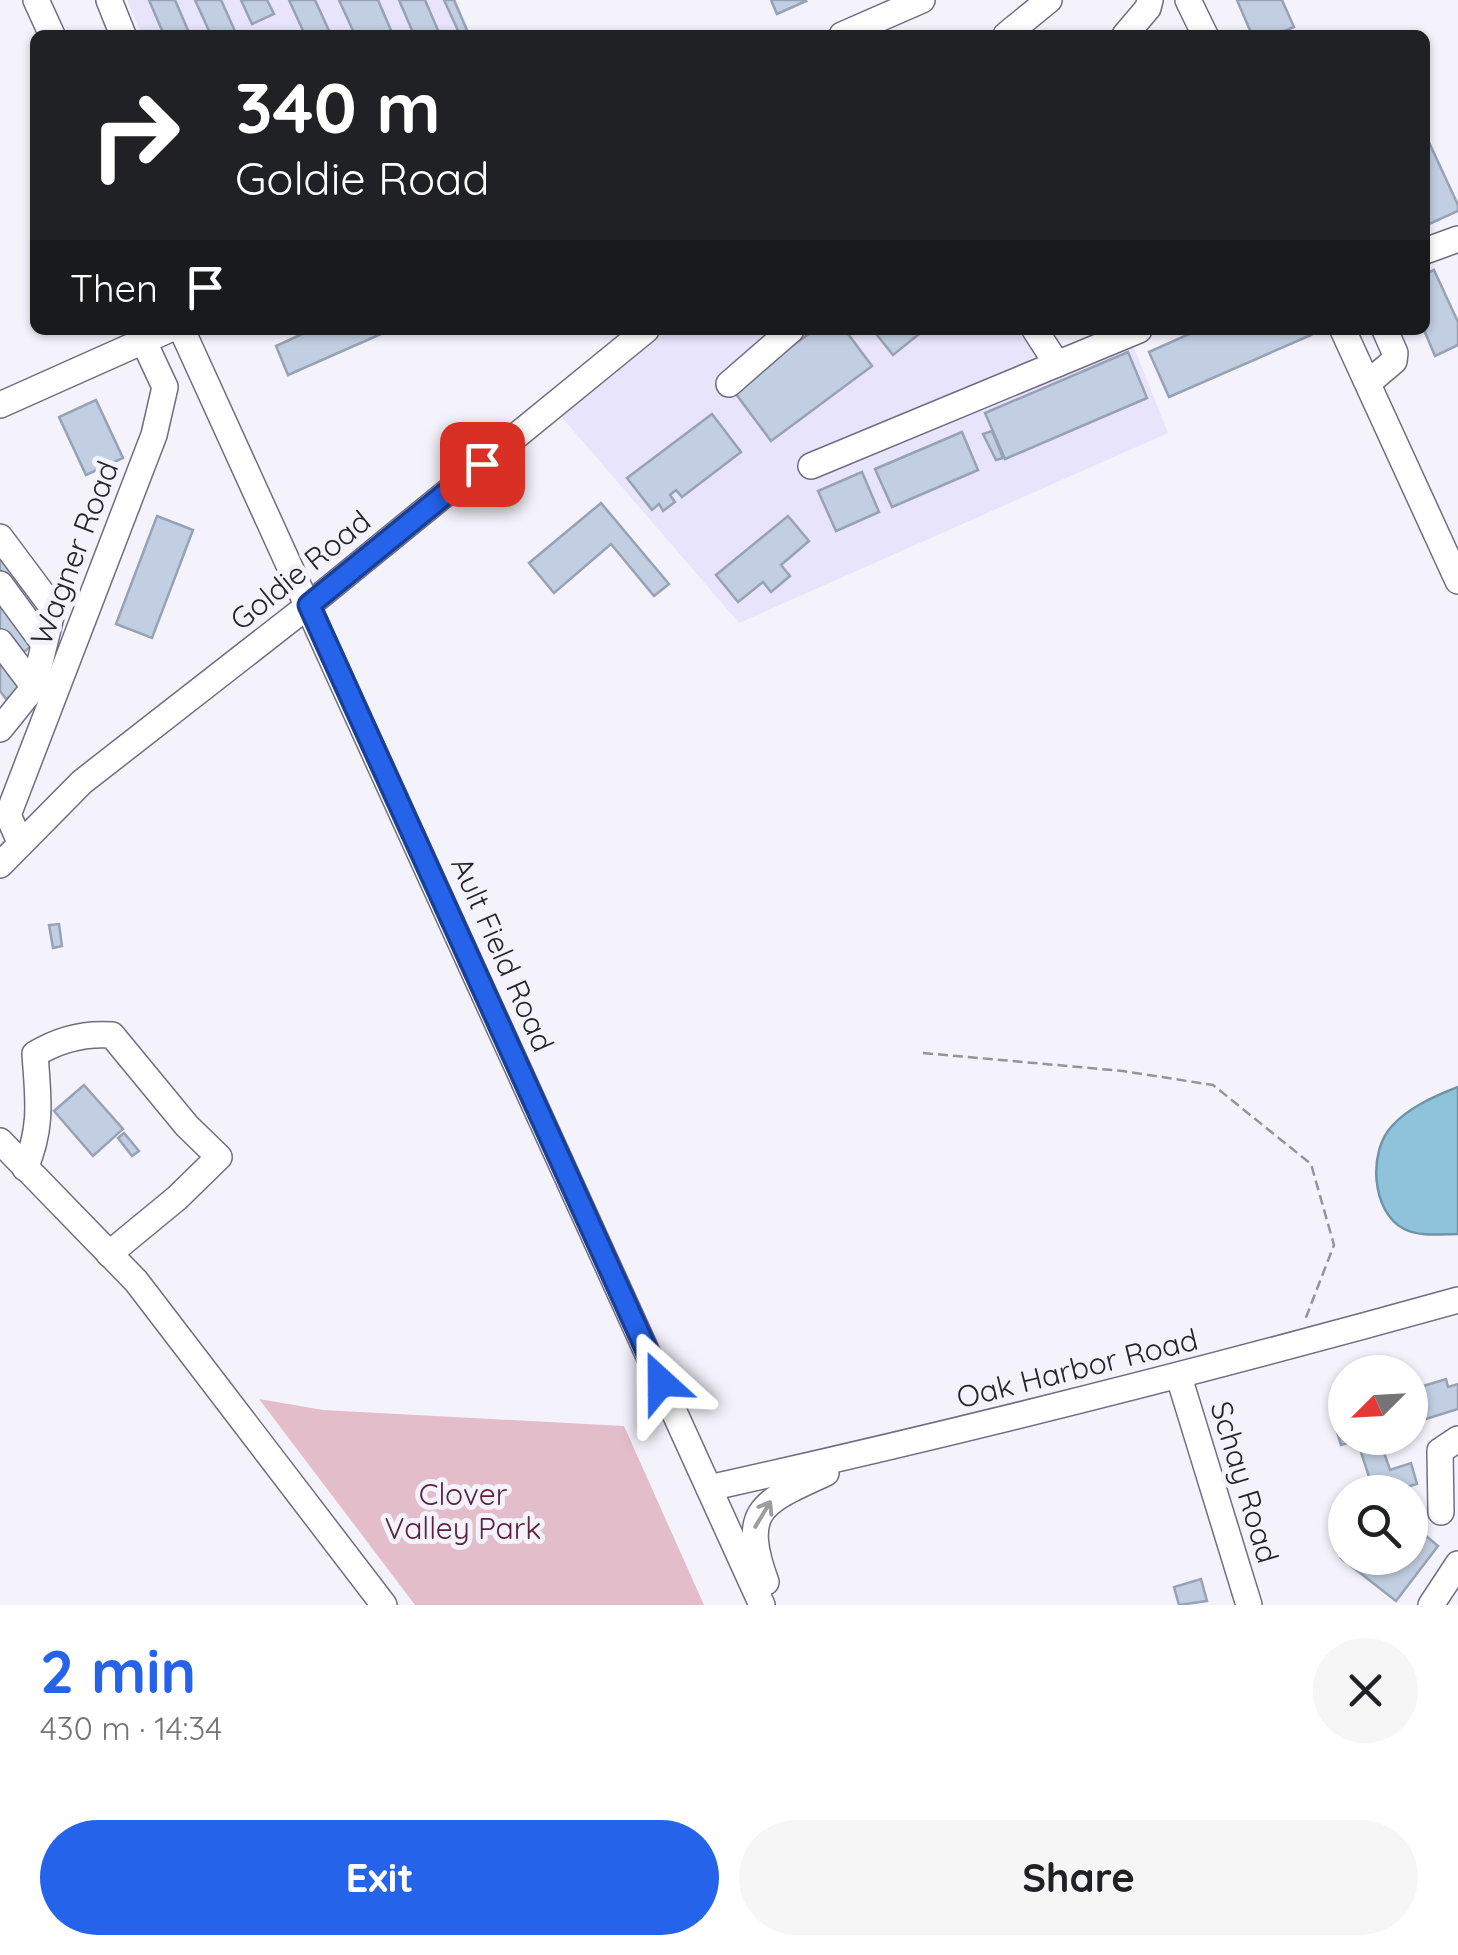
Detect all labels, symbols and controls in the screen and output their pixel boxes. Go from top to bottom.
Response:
text: 340 m [235,63,441,151]
icon: right [70,70,200,200]
text: Goldie Road [235,150,490,206]
icon: arrive [178,260,233,315]
text: Then [70,264,158,312]
pin [440,422,525,507]
icon: arrive [455,437,510,492]
street label: Wagner Road [21,456,127,650]
street label: Goldie Road [222,502,378,638]
street label: Ault Field Road [443,851,563,1057]
street label: Oak Harbor Road [952,1320,1202,1416]
position arrow [609,1330,713,1434]
north arrow [1328,1355,1428,1455]
map controls [1328,1355,1428,1575]
street label: Schay Road [1202,1396,1288,1568]
park label: Clover Valley Park [385,1475,541,1547]
button: search [1328,1475,1428,1575]
one-way arrow [754,1500,774,1529]
text: 2 min [40,1633,196,1708]
button: close [1313,1638,1418,1743]
text: 430 m · 14:34 [40,1708,222,1748]
button: Exit [40,1820,719,1935]
button: Share [739,1820,1418,1935]

